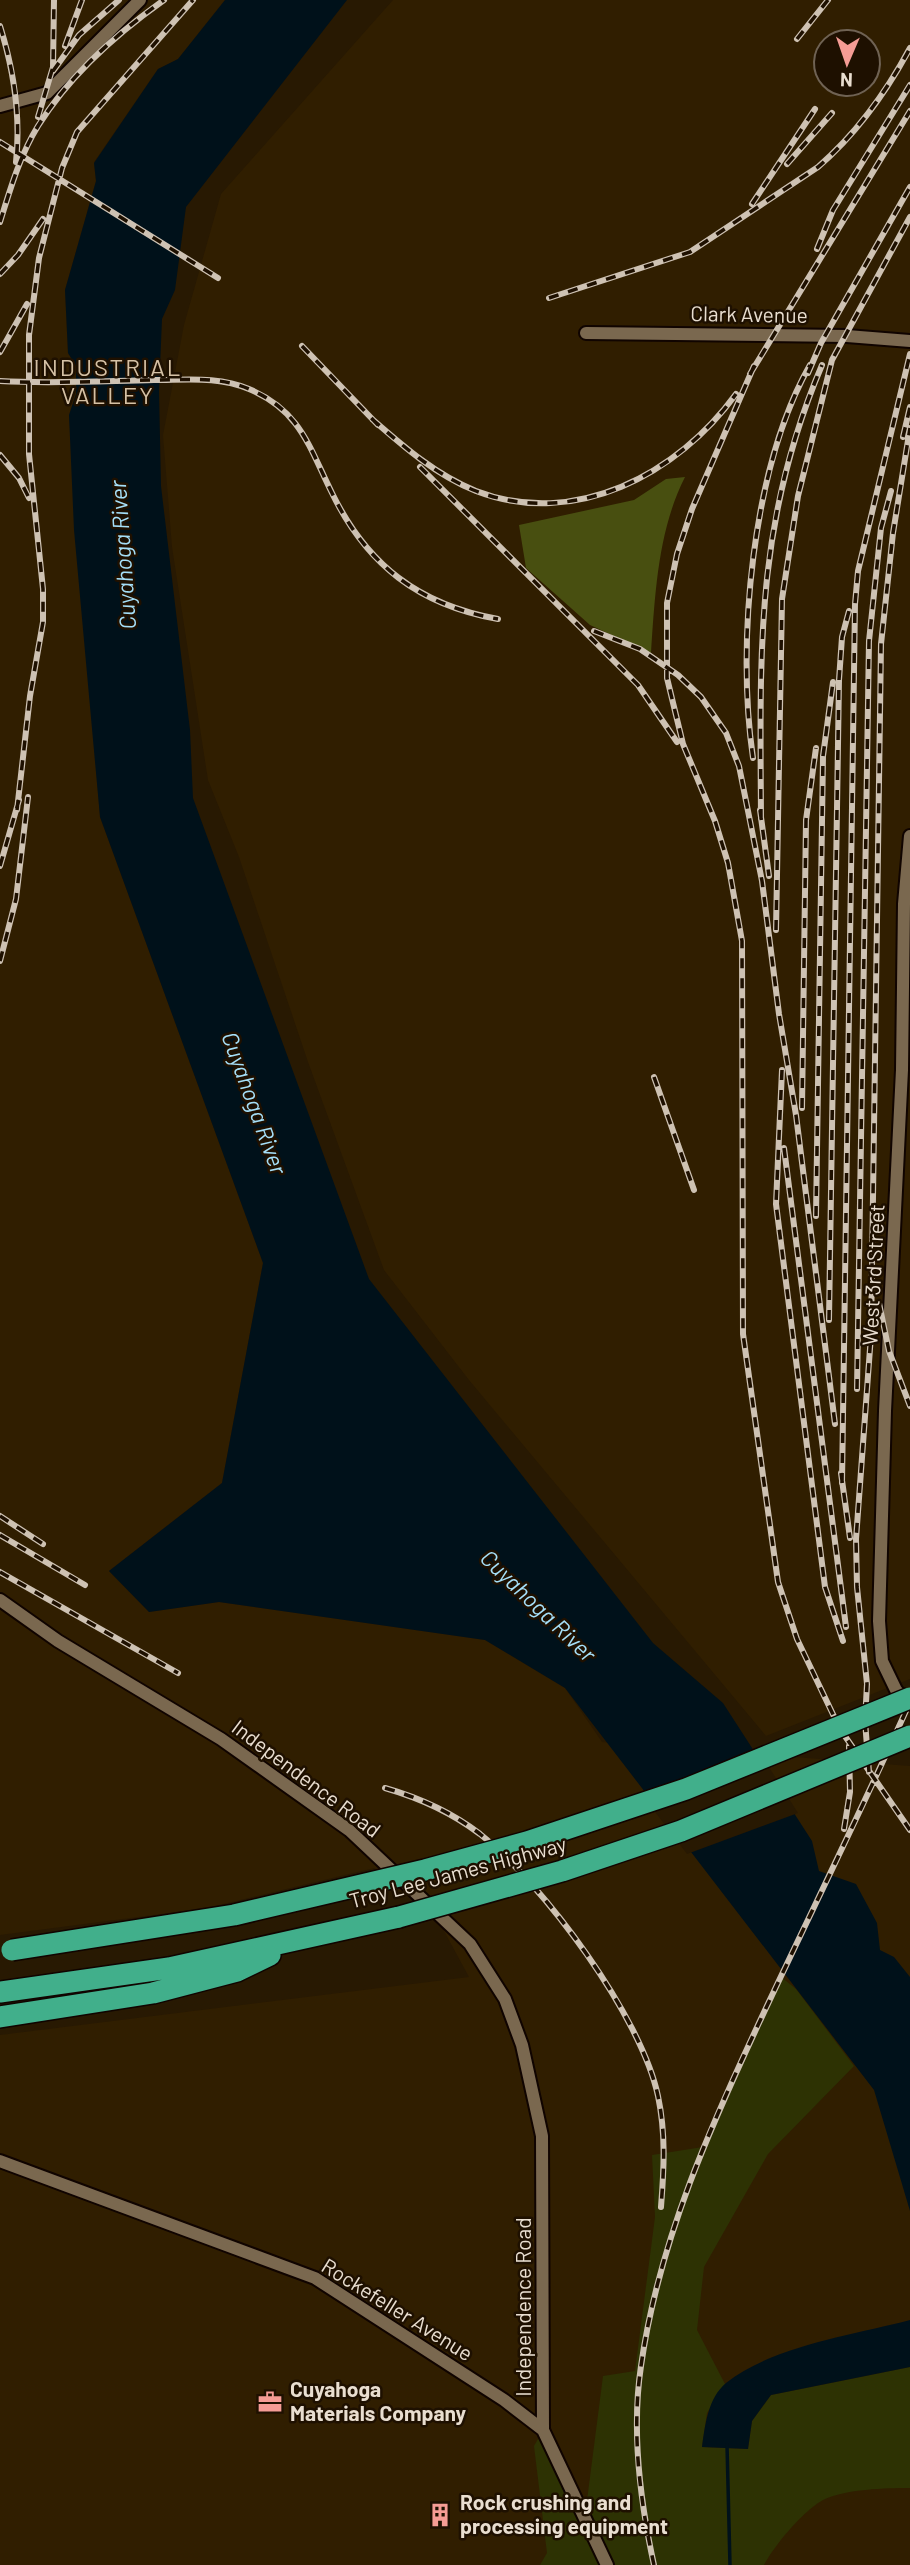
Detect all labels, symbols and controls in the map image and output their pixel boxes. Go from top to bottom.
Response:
north arrow [812,28,882,98]
text: N [840,69,853,92]
street label: Clark Avenue [690,300,808,327]
district label: INDUSTRIAL VALLEY [34,352,182,409]
water label: Cuyahoga River [103,479,141,631]
water label: Cuyahoga River [216,1028,294,1179]
street label: West 3rd Street [856,1204,889,1346]
water label: Cuyahoga River [475,1543,603,1668]
street label: Independence Road [228,1714,386,1842]
street label: Troy Lee James Highway [346,1830,569,1913]
street label: Independence Road [510,2217,535,2397]
street label: Rockefeller Avenue [318,2252,478,2365]
place label: Cuyahoga Materials Company [290,2376,467,2425]
office icon: Cuyahoga Materials Company [256,2388,284,2416]
place label: Rock crushing and processing equipment [460,2489,668,2538]
building icon: Rock crushing and processing equipment [426,2501,454,2529]

